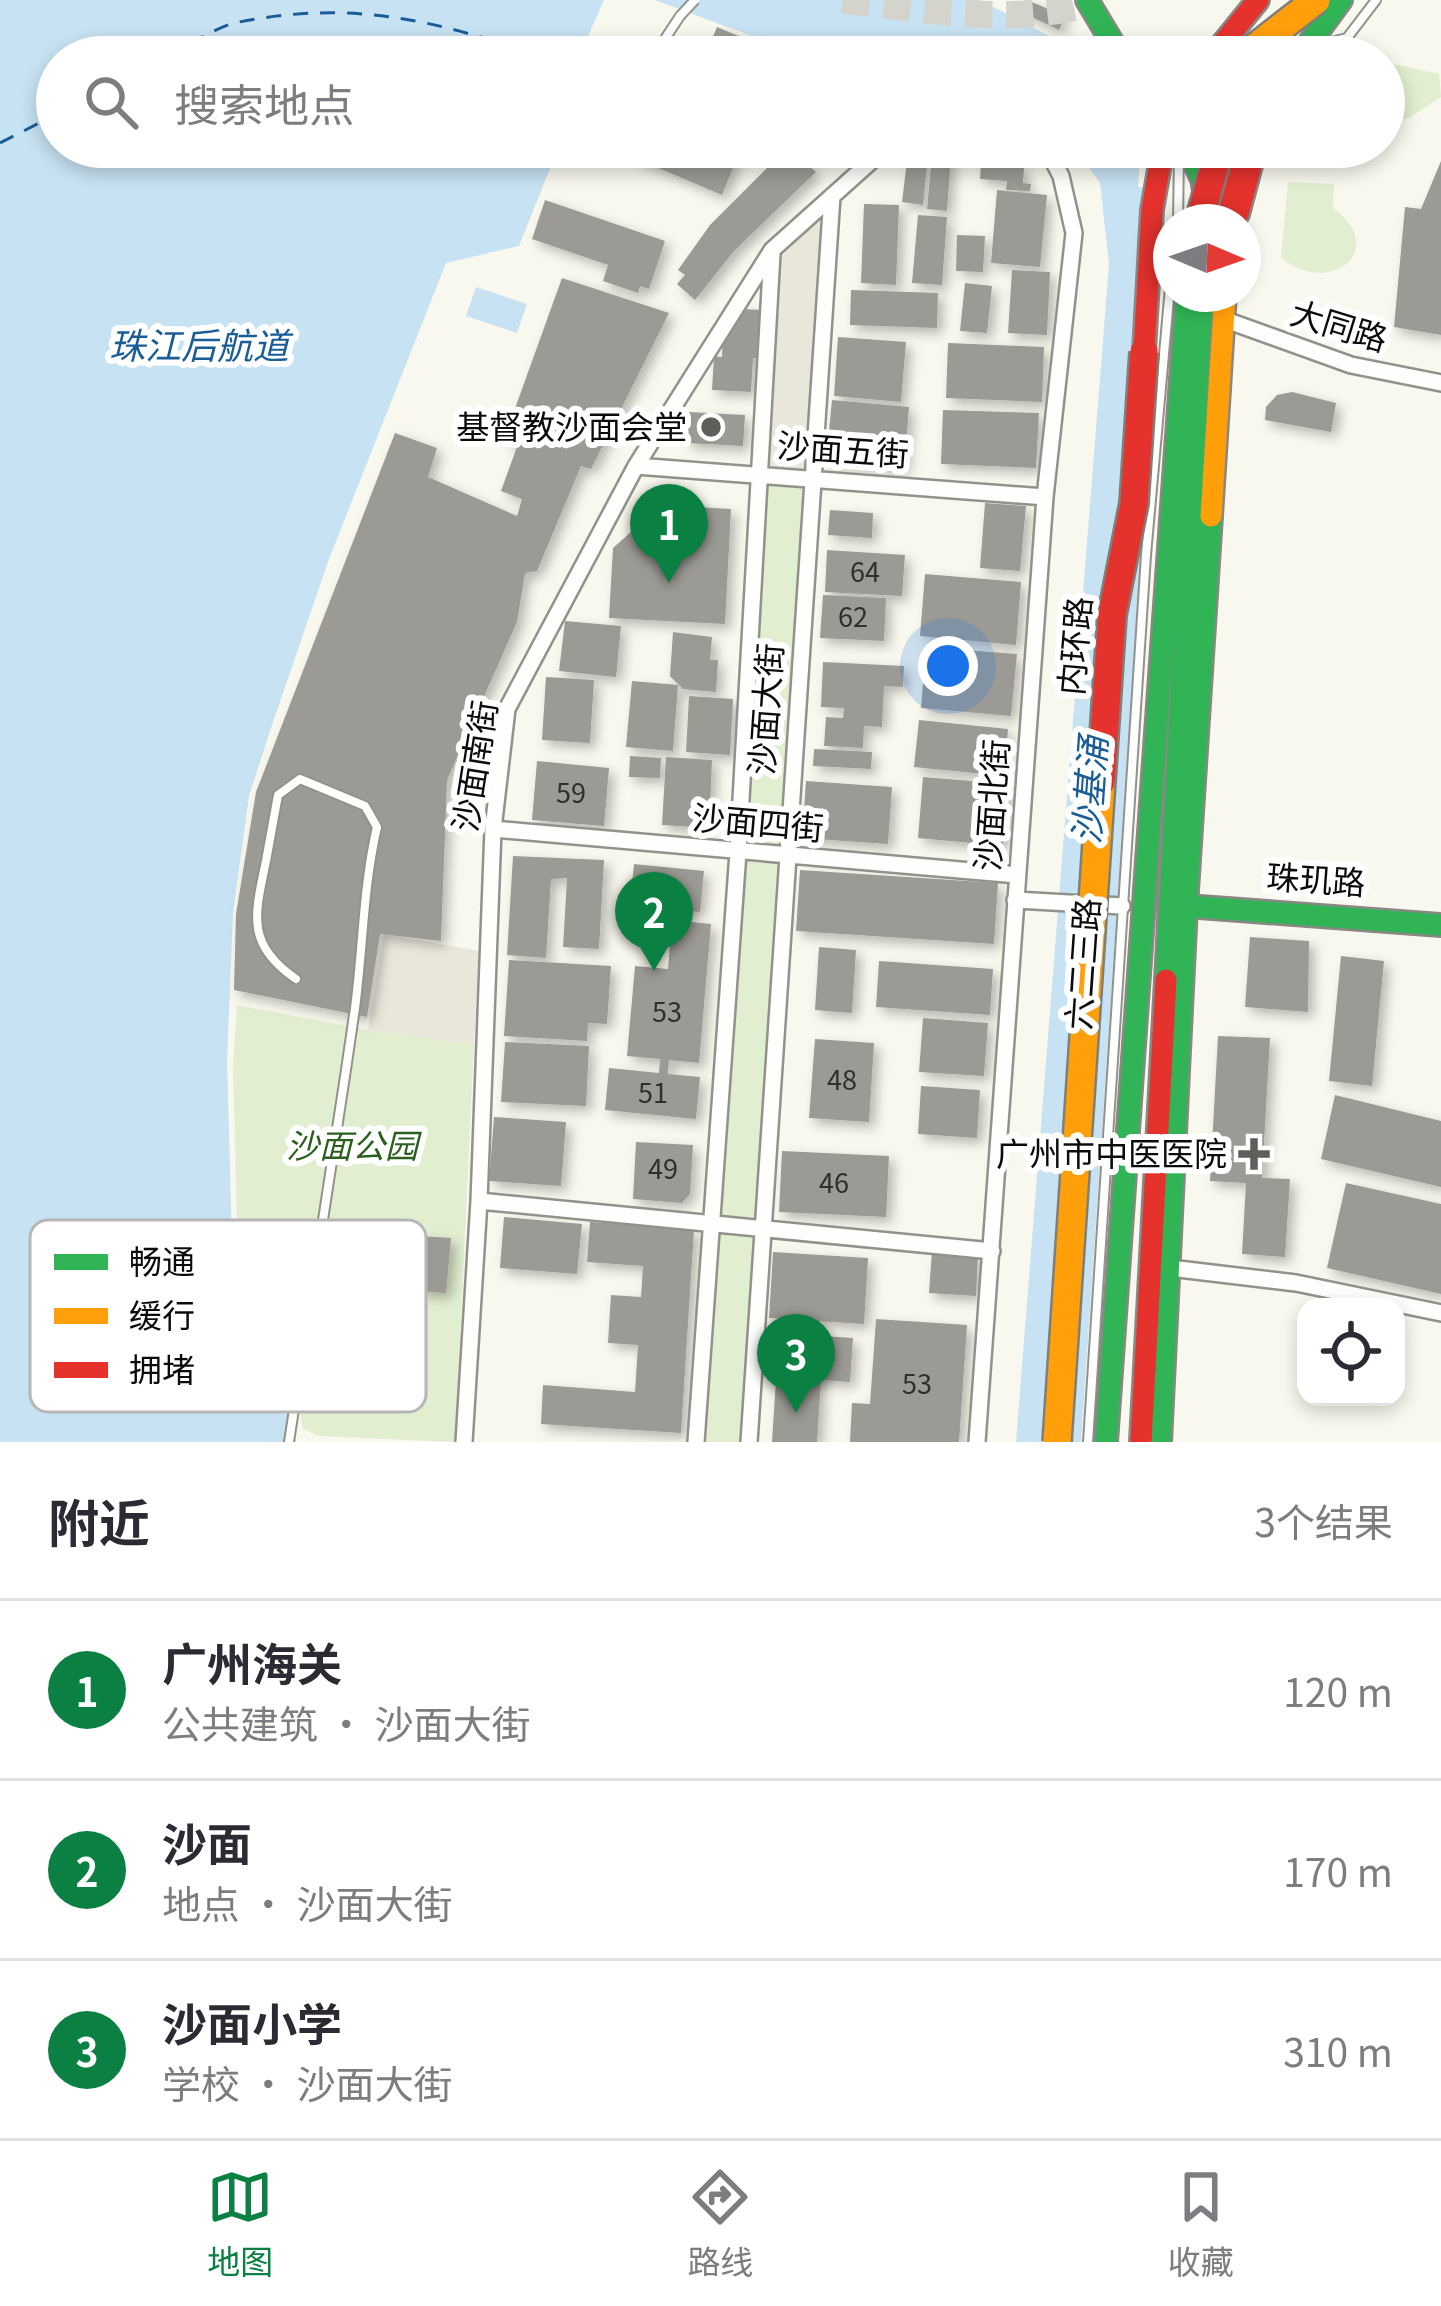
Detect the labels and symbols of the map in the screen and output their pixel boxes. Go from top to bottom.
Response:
north arrow [1153,204,1261,312]
street label: 大同路 [1285,287,1394,362]
water label: 珠江后航道 [109,317,294,369]
place label: 基督教沙面会堂 [456,401,687,449]
marker: 基督教沙面会堂 [698,414,724,440]
street label: 沙面五街 [776,419,911,477]
pin: 1 [630,484,708,583]
house number: 64 [850,551,880,590]
street label: 内环路 [1045,594,1101,697]
house number: 62 [838,596,868,635]
your location [918,636,978,696]
street label: 沙面大街 [735,641,793,776]
street label: 沙面南街 [439,697,507,835]
water label: 沙基涌 [1057,730,1117,845]
street label: 沙面北街 [961,737,1019,872]
house number: 59 [556,772,586,811]
street label: 沙面四街 [690,791,826,851]
street label: 珠玑路 [1265,851,1367,905]
pin: 2 [615,872,693,971]
street label: 六二三路 [1052,896,1110,1031]
house number: 53 [652,991,682,1030]
house number: 48 [827,1059,857,1098]
house number: 51 [638,1072,668,1111]
park label: 沙面公园 [286,1120,422,1168]
place label: 广州市中医医院 [996,1128,1227,1176]
marker: 广州市中医医院 [1238,1138,1270,1170]
house number: 49 [648,1148,678,1187]
house number: 46 [819,1162,849,1201]
legend [30,1220,426,1412]
text: 畅通 [129,1236,195,1284]
text: 缓行 [129,1290,195,1338]
pin: 3 [757,1314,835,1413]
text: 拥堵 [129,1344,195,1392]
house number: 53 [902,1363,932,1402]

